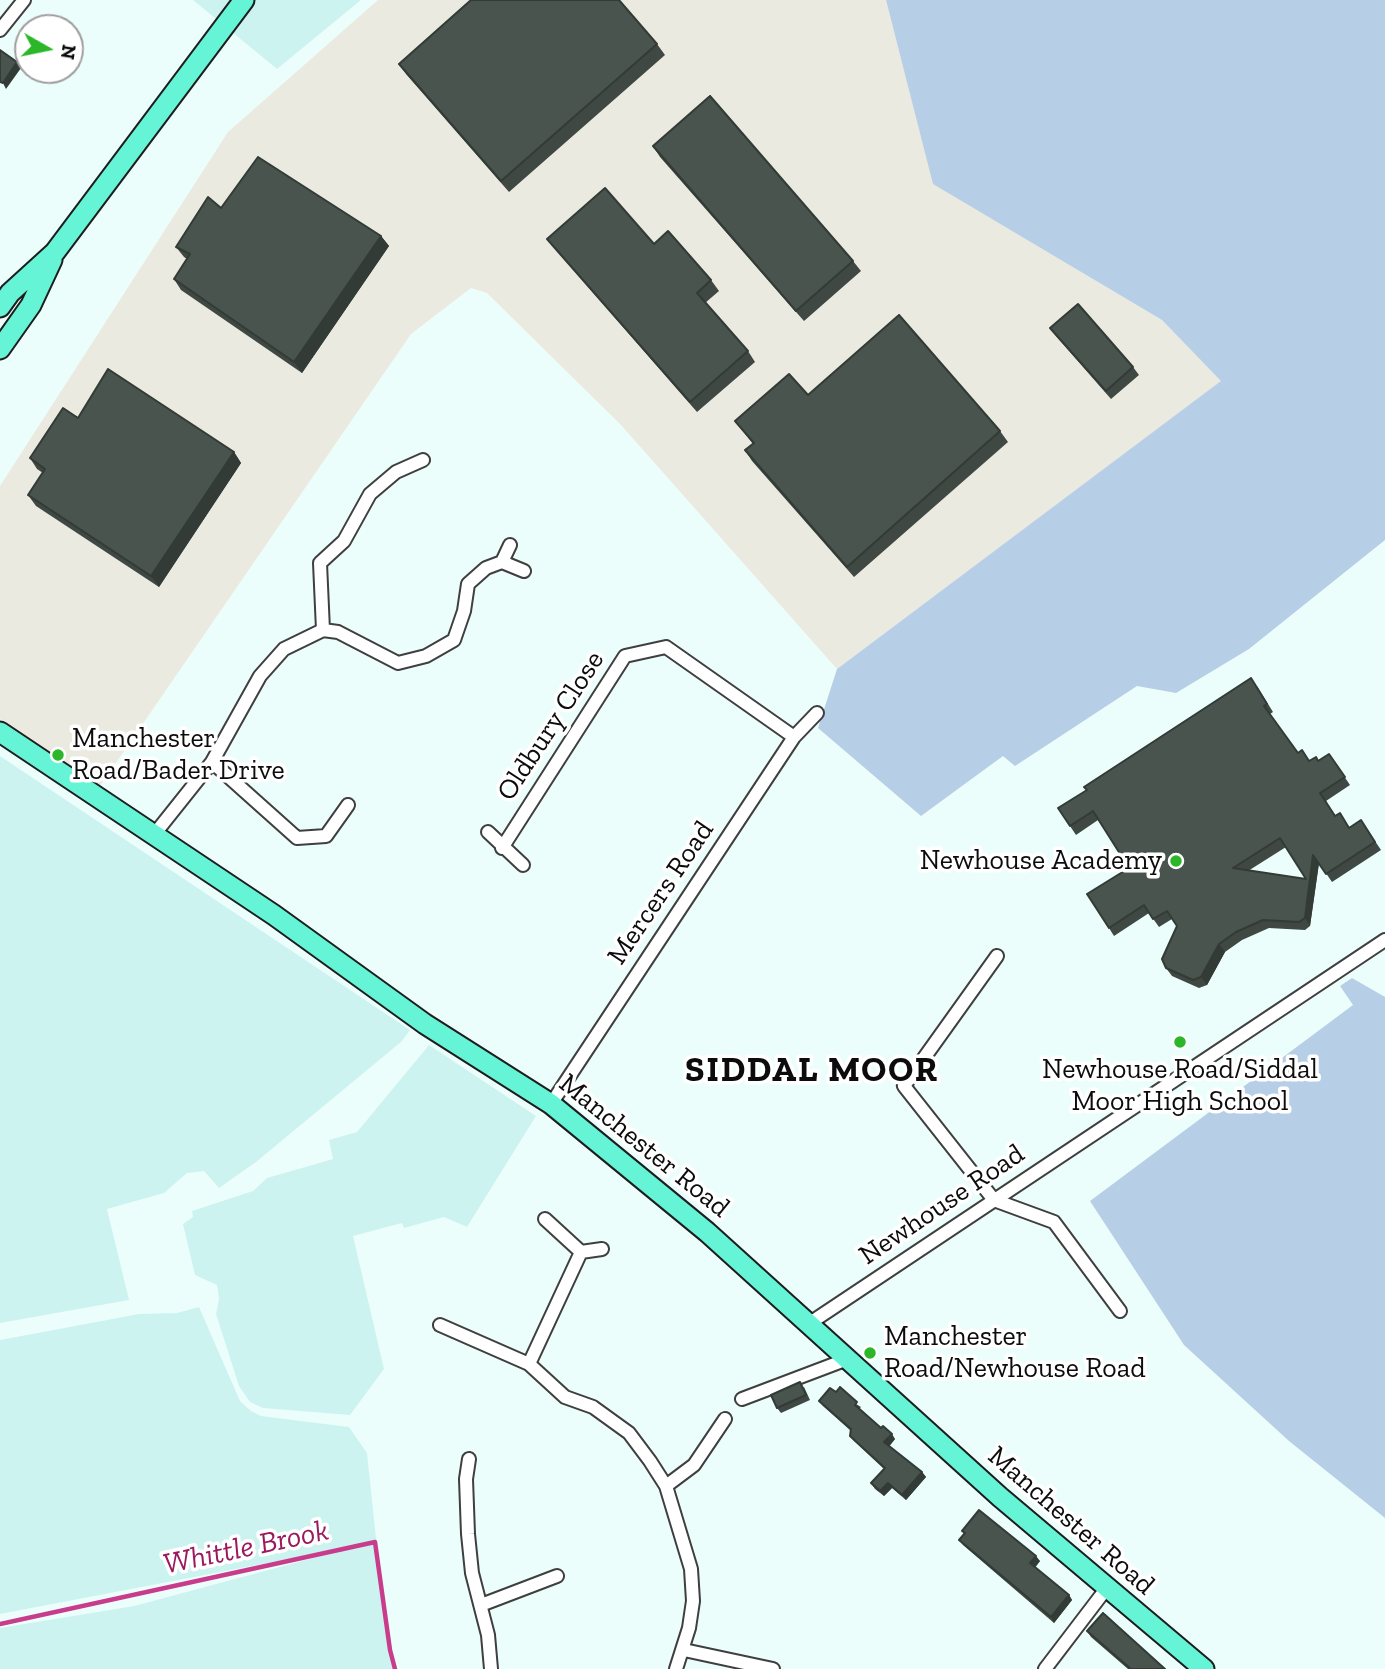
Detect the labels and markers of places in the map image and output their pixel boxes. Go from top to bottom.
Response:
place label: Manchester Road/Bader Drive [72,722,285,788]
marker: Manchester Road/Bader Drive [50,747,66,763]
place label: Newhouse Academy [920,844,1162,878]
marker: Newhouse Academy [1168,853,1184,869]
marker: Newhouse Road/Siddal Moor High School [1172,1034,1188,1050]
place label: Newhouse Road/Siddal Moor High School [1042,1053,1318,1119]
place label: Manchester Road/Newhouse Road [884,1320,1146,1386]
marker: Manchester Road/Newhouse Road [862,1345,878,1361]

